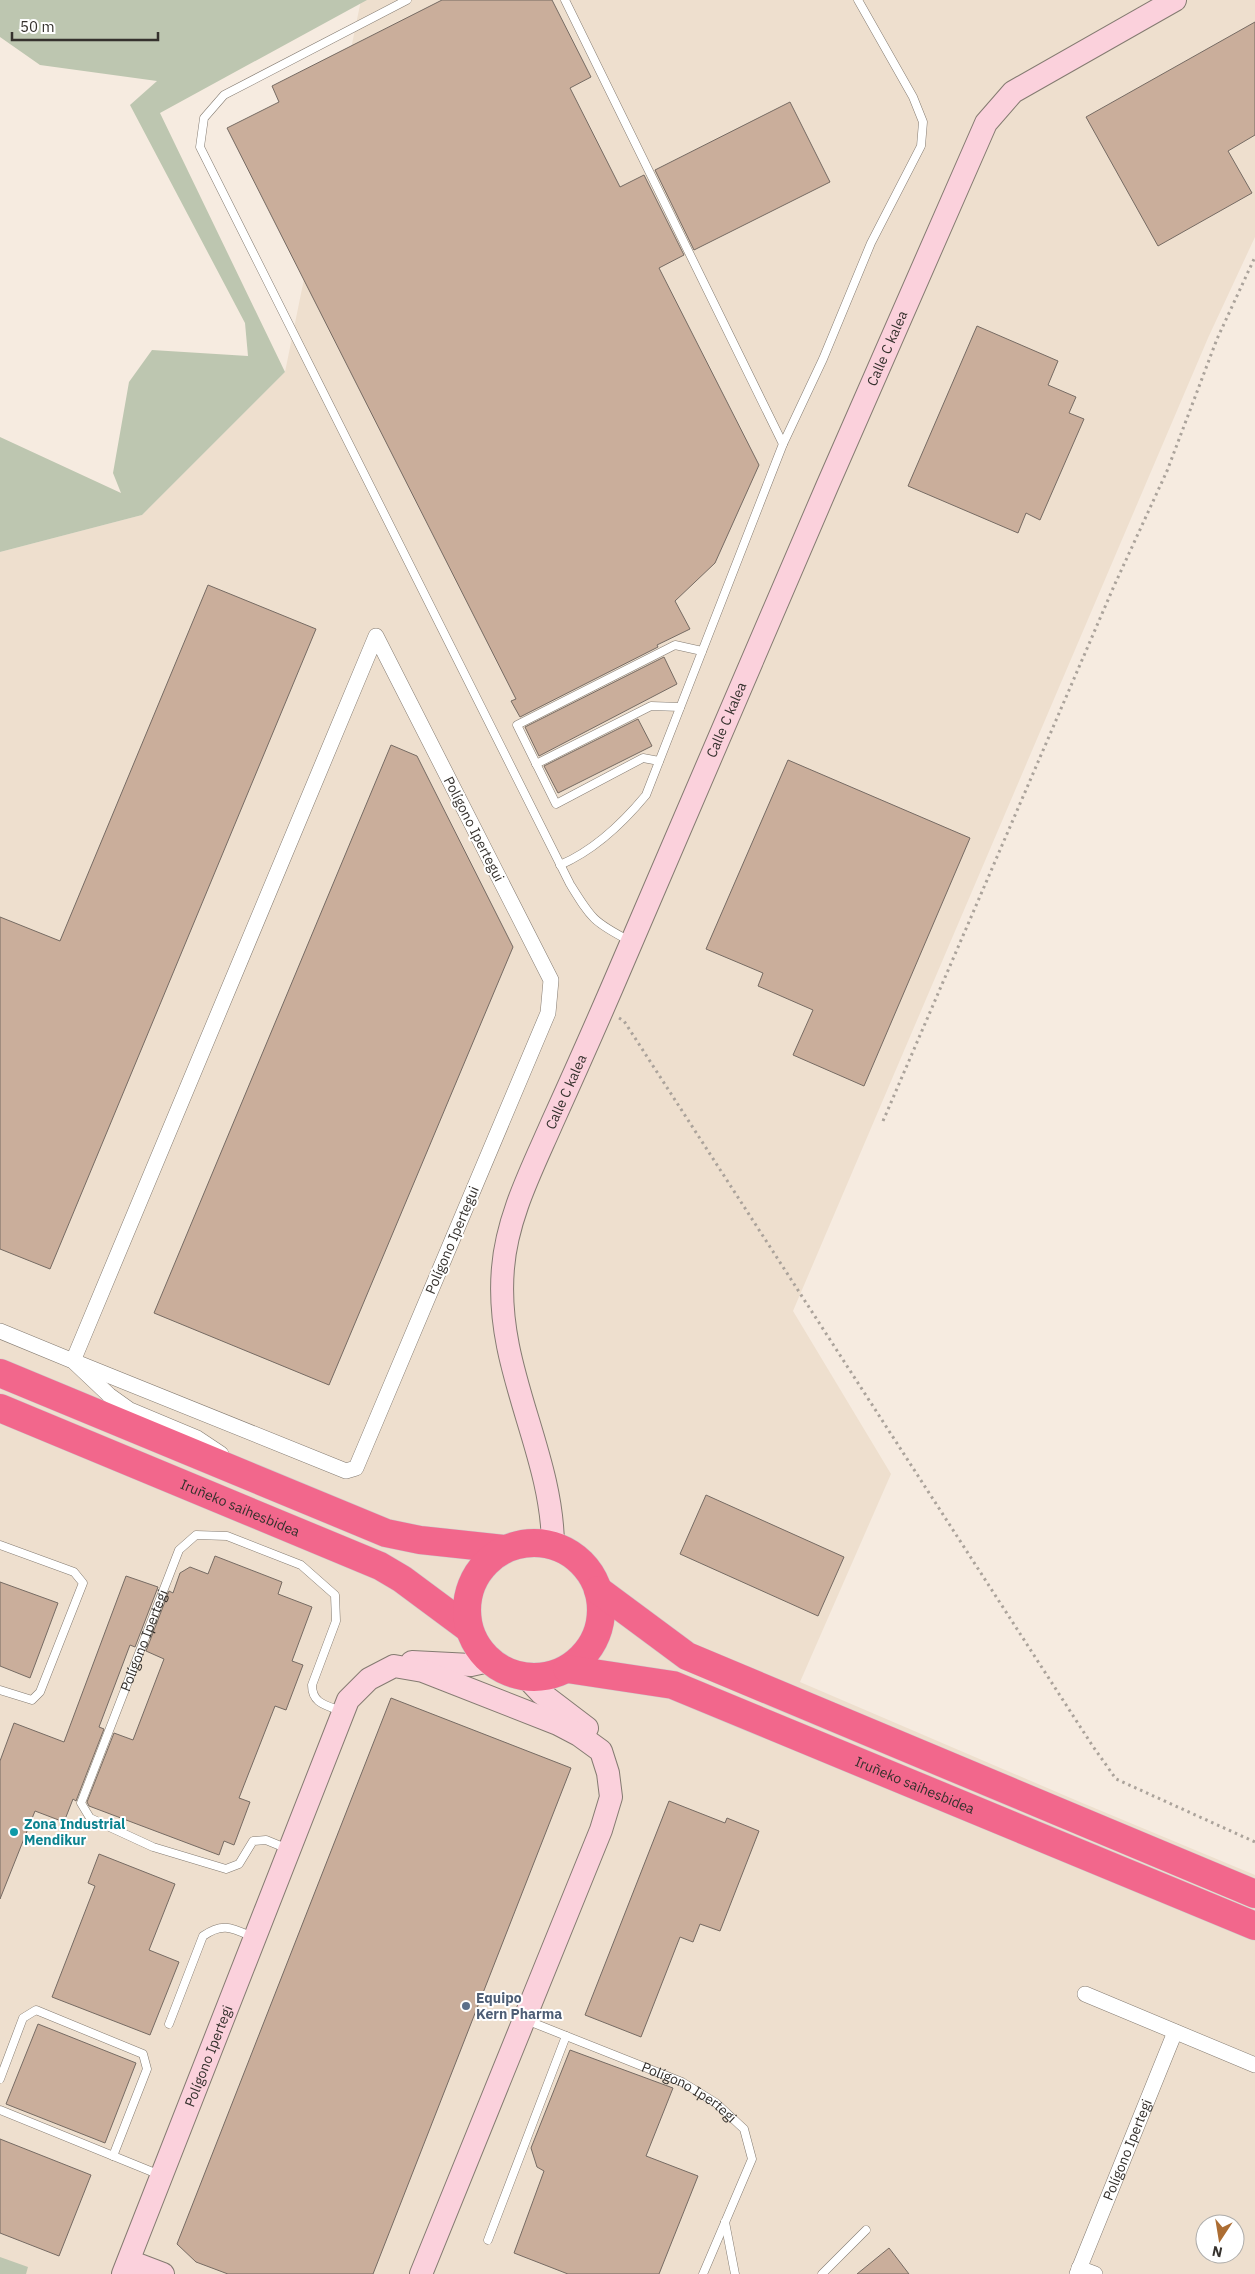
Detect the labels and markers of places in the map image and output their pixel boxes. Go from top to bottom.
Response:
place label: Zona Industrial Mendikur [24,1815,125,1849]
marker: Zona Industrial Mendikur [8,1826,20,1838]
place label: Equipo Kern Pharma [476,1989,562,2023]
marker: Equipo Kern Pharma [460,2000,472,2012]

